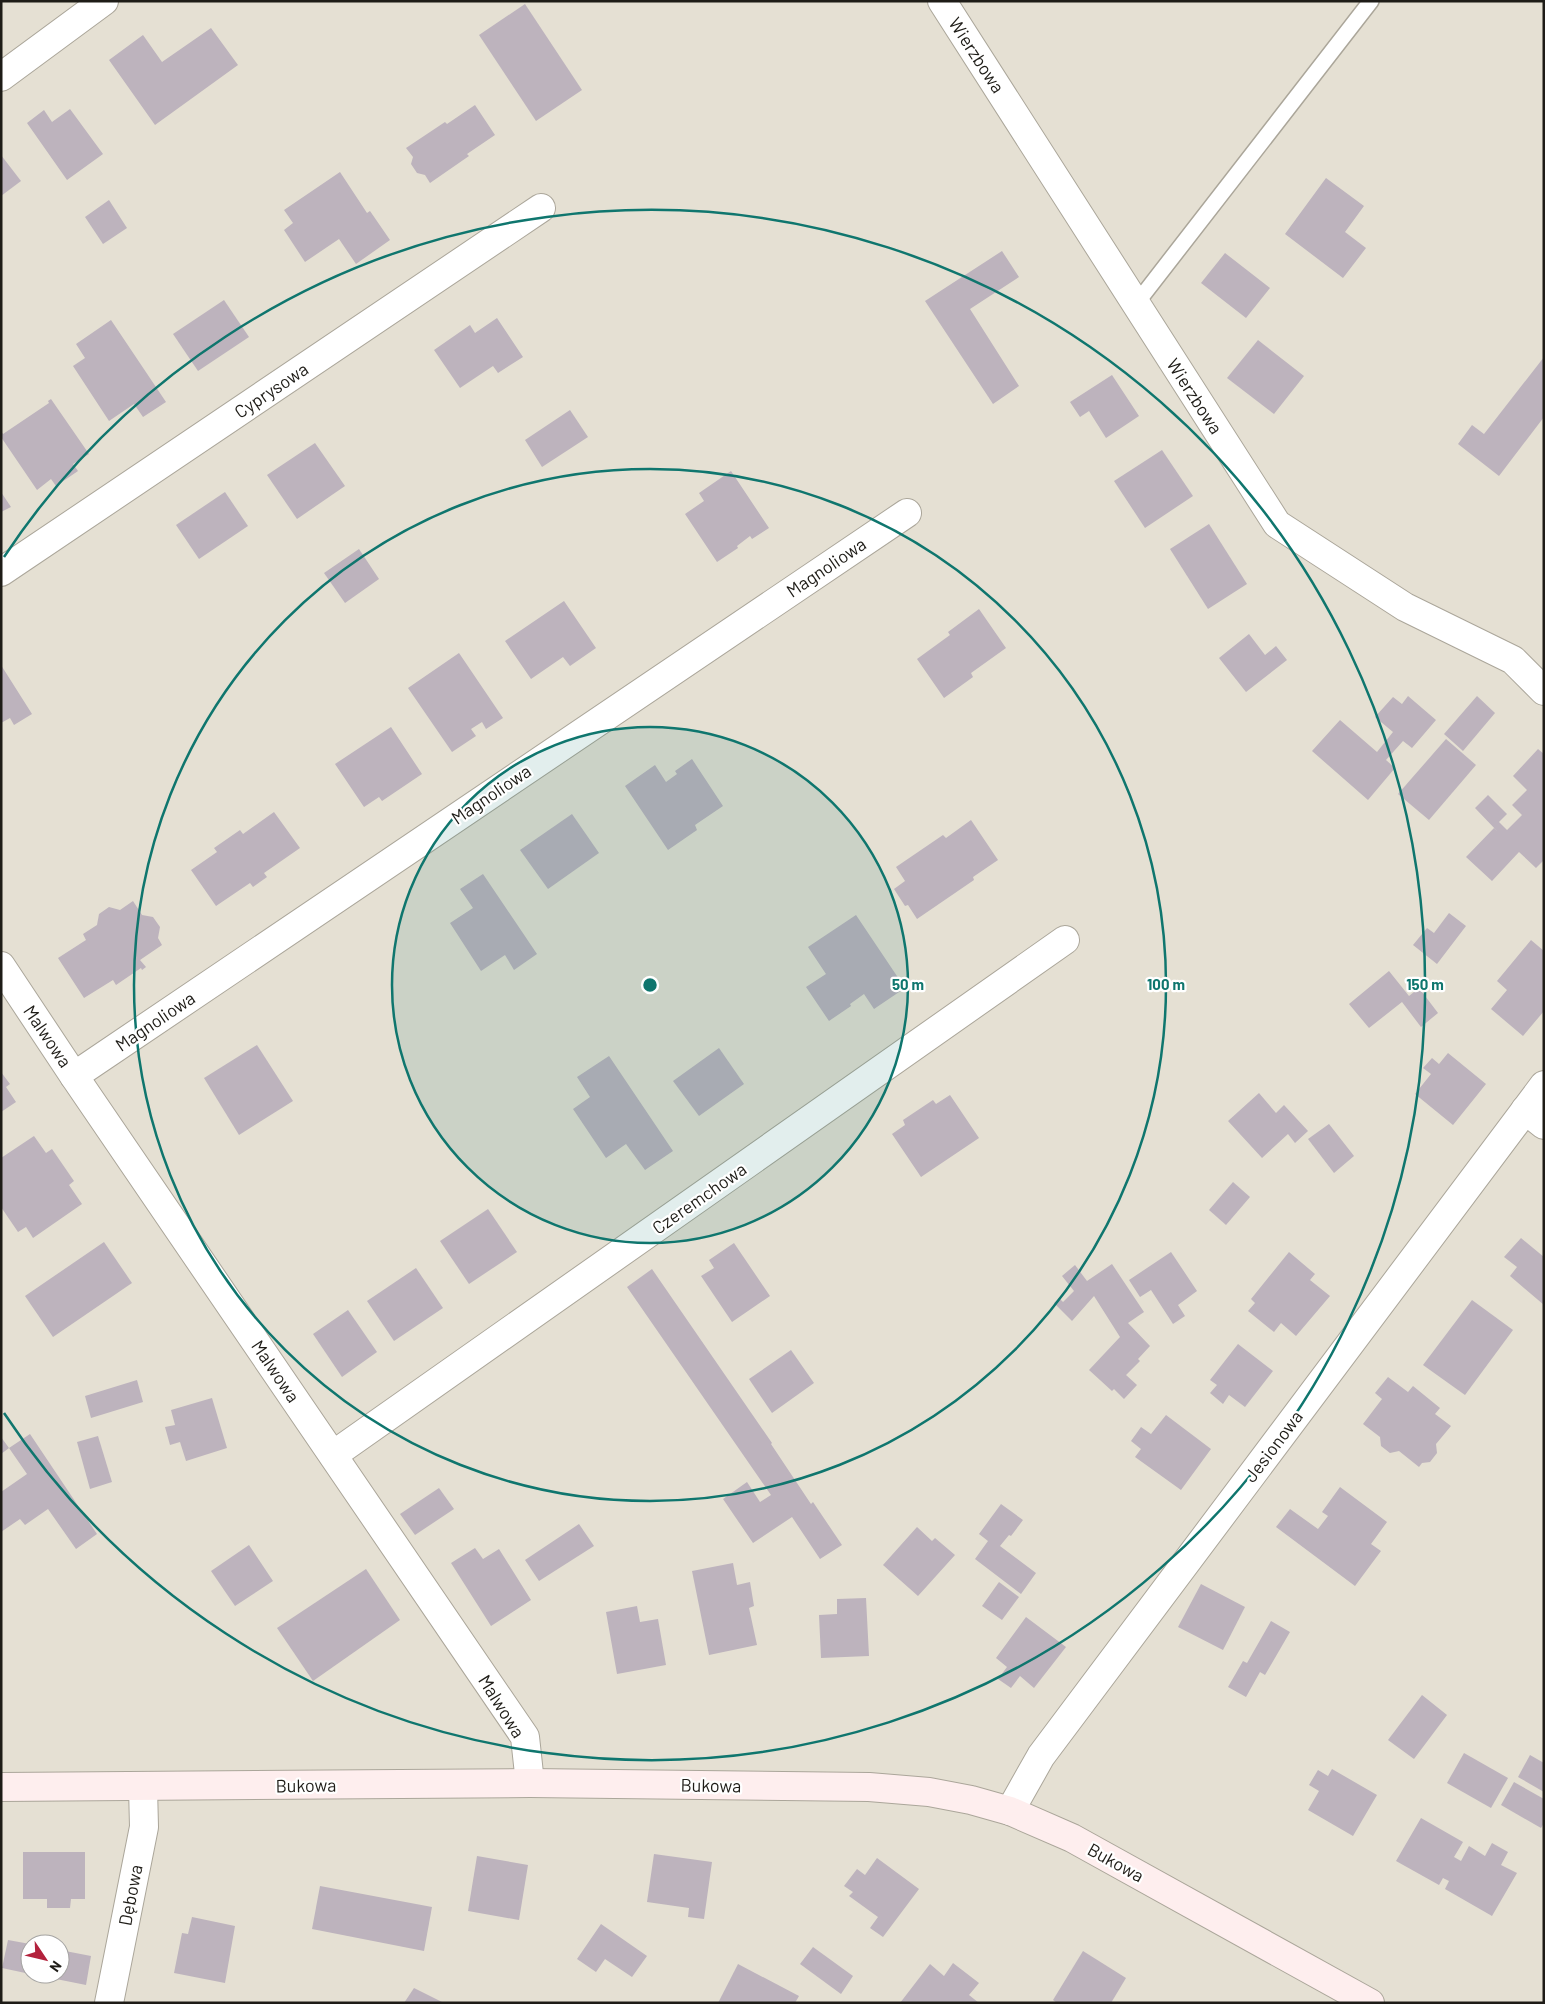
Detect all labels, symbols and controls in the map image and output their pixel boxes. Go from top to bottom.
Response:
street label: Wierzbowa [944,13,1010,97]
street label: Wierzbowa [1162,354,1228,438]
street label: Cyprysowa [230,357,312,423]
street label: Magnoliowa [782,532,870,602]
street label: Magnoliowa [447,759,535,829]
text: 50 m [892,975,924,993]
text: 100 m [1147,975,1185,993]
text: 150 m [1406,975,1444,993]
centre of rings [641,976,659,994]
street label: Magnoliowa [111,986,199,1056]
street label: Malwowa [19,1001,77,1071]
street label: Czeremchowa [648,1158,750,1238]
street label: Malwowa [247,1336,305,1406]
street label: Jesionowa [1239,1406,1307,1486]
street label: Malwowa [474,1670,530,1742]
street label: Bukowa [275,1773,337,1797]
street label: Bukowa [680,1773,742,1797]
street label: Bukowa [1084,1838,1148,1886]
street label: Dębowa [113,1863,147,1927]
north arrow [20,1934,70,1984]
text: N [46,1958,66,1975]

